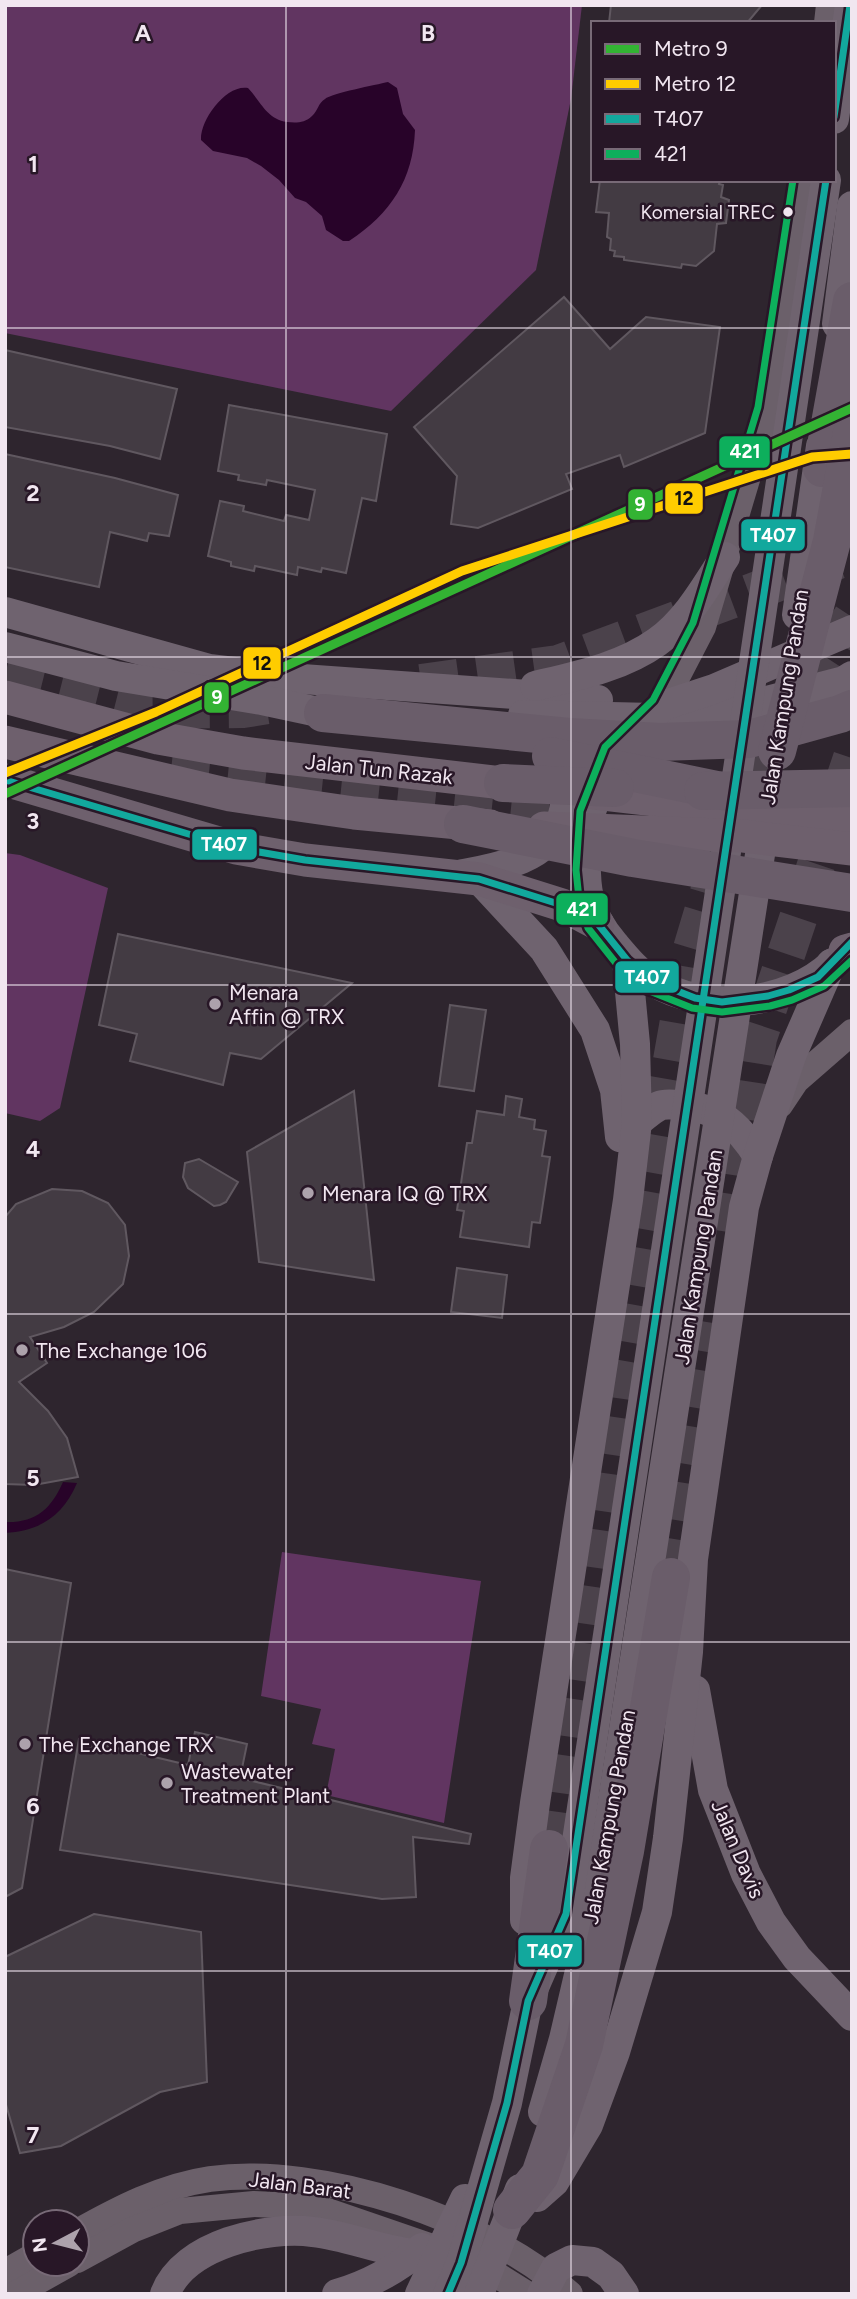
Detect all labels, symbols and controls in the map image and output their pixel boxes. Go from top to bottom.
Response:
text: A [135,19,152,47]
text: B [421,19,435,47]
legend [591,21,836,182]
text: Metro 9 [654,36,728,61]
text: Metro 12 [654,71,736,96]
text: T407 [654,106,703,131]
text: 421 [654,141,687,166]
text: 1 [28,150,38,178]
place label: Komersial TREC [640,201,775,224]
marker: Komersial TREC [781,205,795,219]
line badge: 421 [718,435,771,469]
text: 421 [729,440,761,463]
text: 2 [26,479,40,507]
line badge: 12 [664,482,704,515]
text: 12 [674,487,694,510]
line badge: 9 [627,488,654,521]
text: 9 [634,493,646,516]
line badge: T407 [740,518,806,552]
text: T407 [750,524,796,547]
street label: Jalan Kampung Pandan [755,588,813,806]
line badge: 12 [242,646,282,680]
text: 12 [252,652,272,675]
line badge: 9 [203,681,230,714]
text: 9 [211,686,223,709]
street label: Jalan Tun Razak [304,749,455,789]
text: 3 [27,807,39,835]
line badge: T407 [191,828,258,861]
text: T407 [201,833,247,856]
line badge: 421 [555,892,609,926]
text: 421 [566,898,598,921]
line badge: T407 [614,960,680,994]
text: T407 [624,966,670,989]
place label: Menara Affin @ TRX [229,980,344,1029]
marker: Menara Affin @ TRX [207,996,223,1012]
text: 4 [26,1135,40,1163]
street label: Jalan Kampung Pandan [669,1148,727,1366]
place label: Menara IQ @ TRX [322,1181,488,1206]
marker: Menara IQ @ TRX [300,1185,316,1201]
place label: The Exchange 106 [36,1338,207,1363]
marker: The Exchange 106 [14,1342,30,1358]
text: 5 [26,1464,40,1492]
street label: Jalan Kampung Pandan [578,1708,640,1926]
place label: The Exchange TRX [39,1732,213,1757]
marker: The Exchange TRX [17,1736,33,1752]
place label: Wastewater Treatment Plant [181,1759,330,1808]
marker: Wastewater Treatment Plant [159,1775,175,1791]
text: 6 [26,1792,40,1820]
street label: Jalan Davis [706,1796,770,1902]
line badge: T407 [517,1934,583,1968]
text: T407 [527,1940,573,1963]
text: 7 [27,2121,40,2149]
street label: Jalan Barat [247,2166,353,2204]
north arrow [21,2208,91,2278]
text: N [27,2236,52,2254]

